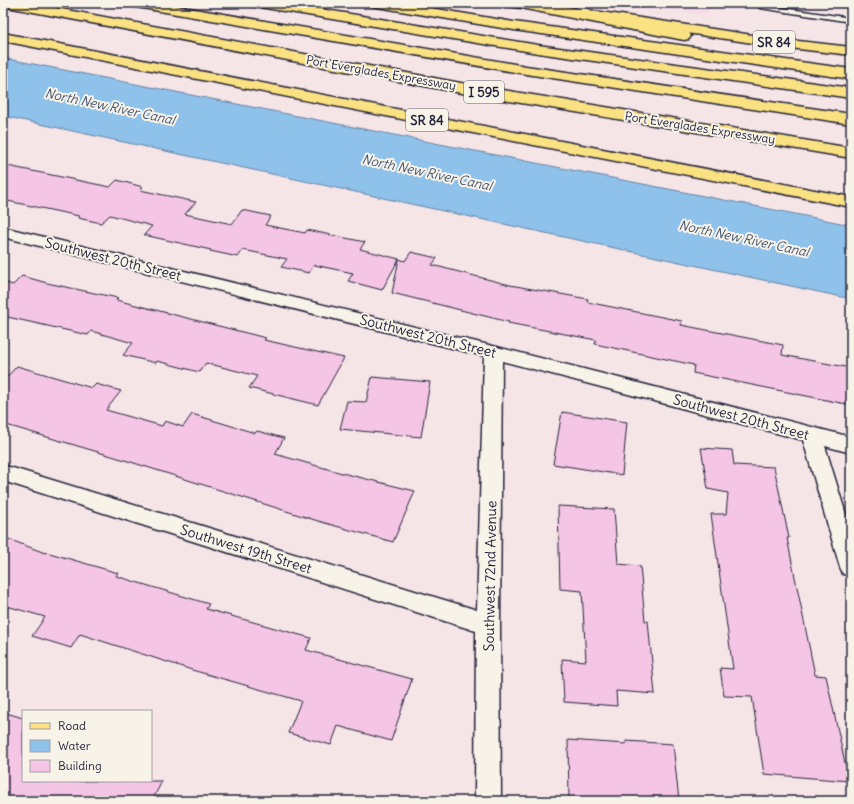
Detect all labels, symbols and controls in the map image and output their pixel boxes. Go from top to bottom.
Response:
road number: SR 84 [753,31,795,53]
street label: Port Everglades Expressway [305,52,457,93]
road number: I 595 [464,81,504,103]
water label: North New River Canal [43,84,178,129]
street label: Port Everglades Expressway [624,108,776,147]
road number: SR 84 [406,109,448,131]
water label: North New River Canal [360,150,495,195]
water label: North New River Canal [677,216,812,261]
street label: Southwest 20th Street [43,233,183,285]
street label: Southwest 20th Street [358,310,498,362]
street label: Southwest 20th Street [671,390,811,444]
street label: Southwest 72nd Avenue [480,501,500,651]
street label: Southwest 19th Street [178,520,314,578]
legend [22,710,152,782]
text: Road [58,718,86,733]
text: Water [58,738,91,753]
text: Building [58,758,102,773]

